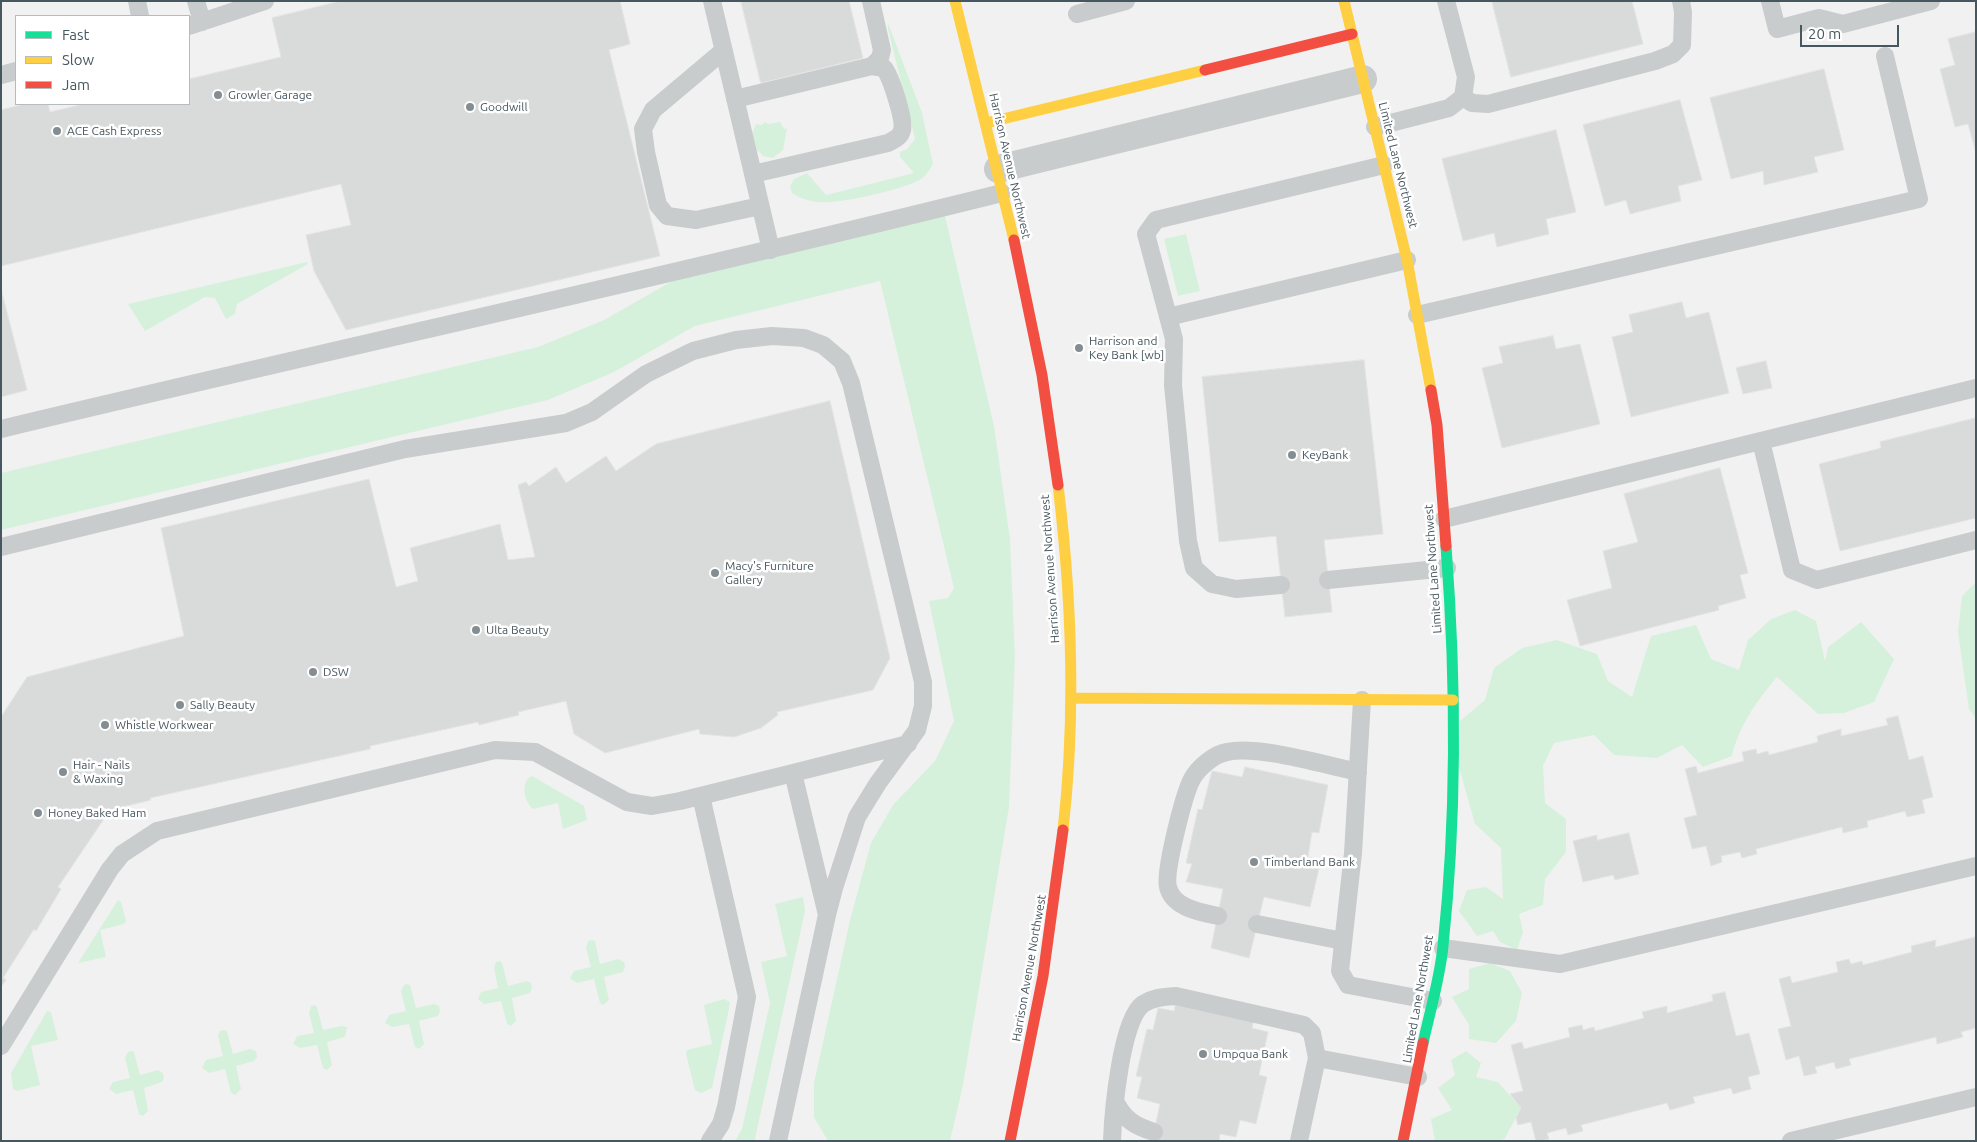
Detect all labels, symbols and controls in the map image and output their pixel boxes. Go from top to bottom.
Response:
legend [15,15,190,105]
scale bar [1802,15,1901,47]
text: 20 m [1808,25,1841,42]
text: Fast [62,26,89,43]
text: Slow [62,51,94,68]
text: Jam [62,76,90,93]
place label: Growler Garage [228,88,312,102]
marker: Growler Garage [212,89,224,101]
street label: Harrison Avenue Northwest [986,92,1034,240]
place label: Goodwill [480,100,528,114]
street label: Limited Lane Northwest [1375,100,1421,230]
marker: Goodwill [464,101,476,113]
place label: ACE Cash Express [67,124,161,138]
marker: ACE Cash Express [51,125,63,137]
place label: Harrison and Key Bank [wb] [1089,334,1164,362]
marker: Harrison and Key Bank [wb] [1073,342,1085,354]
place label: KeyBank [1302,448,1348,462]
marker: KeyBank [1286,449,1298,461]
street label: Harrison Avenue Northwest [1038,494,1062,644]
street label: Limited Lane Northwest [1421,504,1445,634]
place label: Macy's Furniture Gallery [725,559,814,587]
marker: Macy's Furniture Gallery [709,567,721,579]
place label: Ulta Beauty [486,623,549,637]
marker: Ulta Beauty [470,624,482,636]
place label: DSW [323,665,349,679]
marker: DSW [307,666,319,678]
place label: Sally Beauty [190,698,255,712]
marker: Sally Beauty [174,699,186,711]
place label: Whistle Workwear [115,718,214,732]
marker: Whistle Workwear [99,719,111,731]
place label: Hair - Nails & Waxing [73,758,130,786]
marker: Hair - Nails & Waxing [57,766,69,778]
place label: Honey Baked Ham [48,806,146,820]
marker: Honey Baked Ham [32,807,44,819]
place label: Timberland Bank [1264,855,1355,869]
marker: Timberland Bank [1248,856,1260,868]
street label: Harrison Avenue Northwest [1009,893,1049,1043]
street label: Limited Lane Northwest [1400,934,1436,1064]
place label: Umpqua Bank [1213,1047,1288,1061]
marker: Umpqua Bank [1197,1048,1209,1060]

